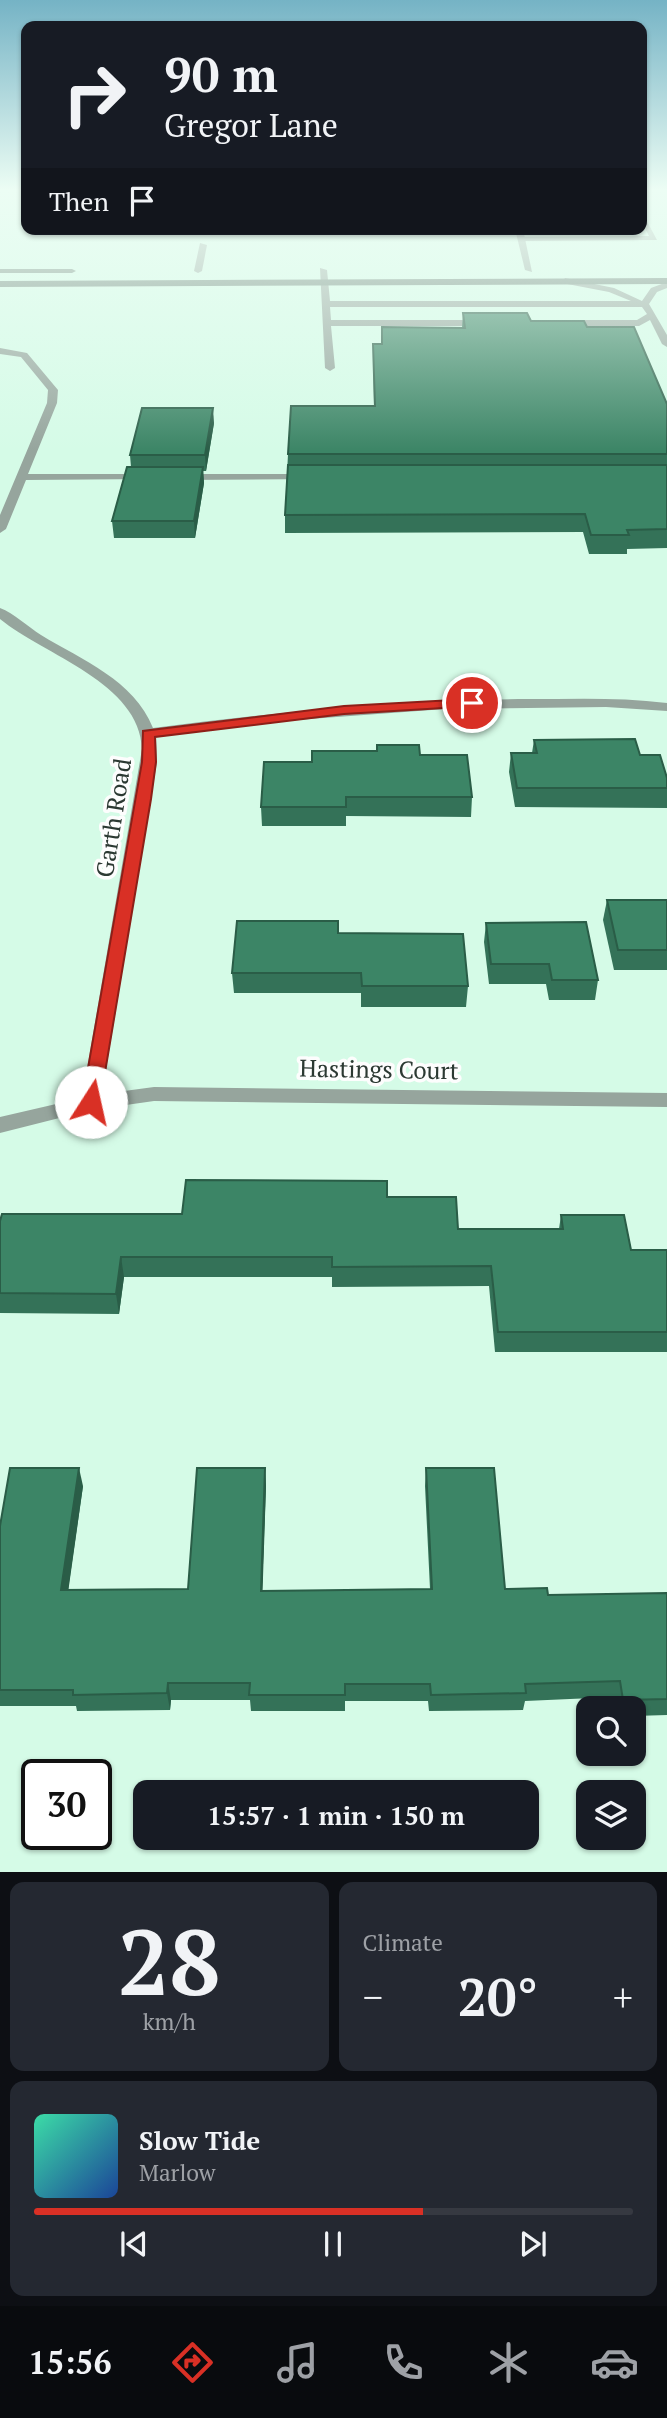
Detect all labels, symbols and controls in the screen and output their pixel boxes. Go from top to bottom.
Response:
text: 90 m [164,41,278,106]
icon: right [49,49,140,140]
text: Gregor Lane [164,104,338,146]
icon: arrive [123,182,161,220]
text: Then [49,184,109,218]
pin [442,673,502,733]
icon: arrive [453,684,491,722]
street label: Garth Road [88,756,138,880]
street label: Hastings Court [299,1052,459,1086]
position arrow [54,1065,128,1139]
map controls [576,1696,646,1850]
button: search [576,1696,646,1766]
speed limit sign: 30 [21,1759,112,1850]
button: layers [576,1780,646,1850]
text: 15:57 · 1 min · 150 m [207,1798,465,1832]
text: 28 [118,1900,221,2021]
text: Climate [363,1927,443,1958]
text: 20° [458,1962,538,2031]
text: − [363,1972,383,2022]
text: + [613,1972,633,2022]
text: km/h [143,2006,196,2037]
text: Slow Tide [139,2123,260,2157]
text: Marlow [139,2157,216,2188]
icon: previous [115,2225,153,2263]
icon: pause [314,2225,352,2263]
icon: next [514,2225,552,2263]
icon: directions [168,2338,217,2387]
icon: music [273,2338,322,2387]
icon: phone [379,2338,428,2387]
icon: climate [484,2338,533,2387]
icon: car [590,2338,639,2387]
text: 15:56 [28,2341,112,2383]

